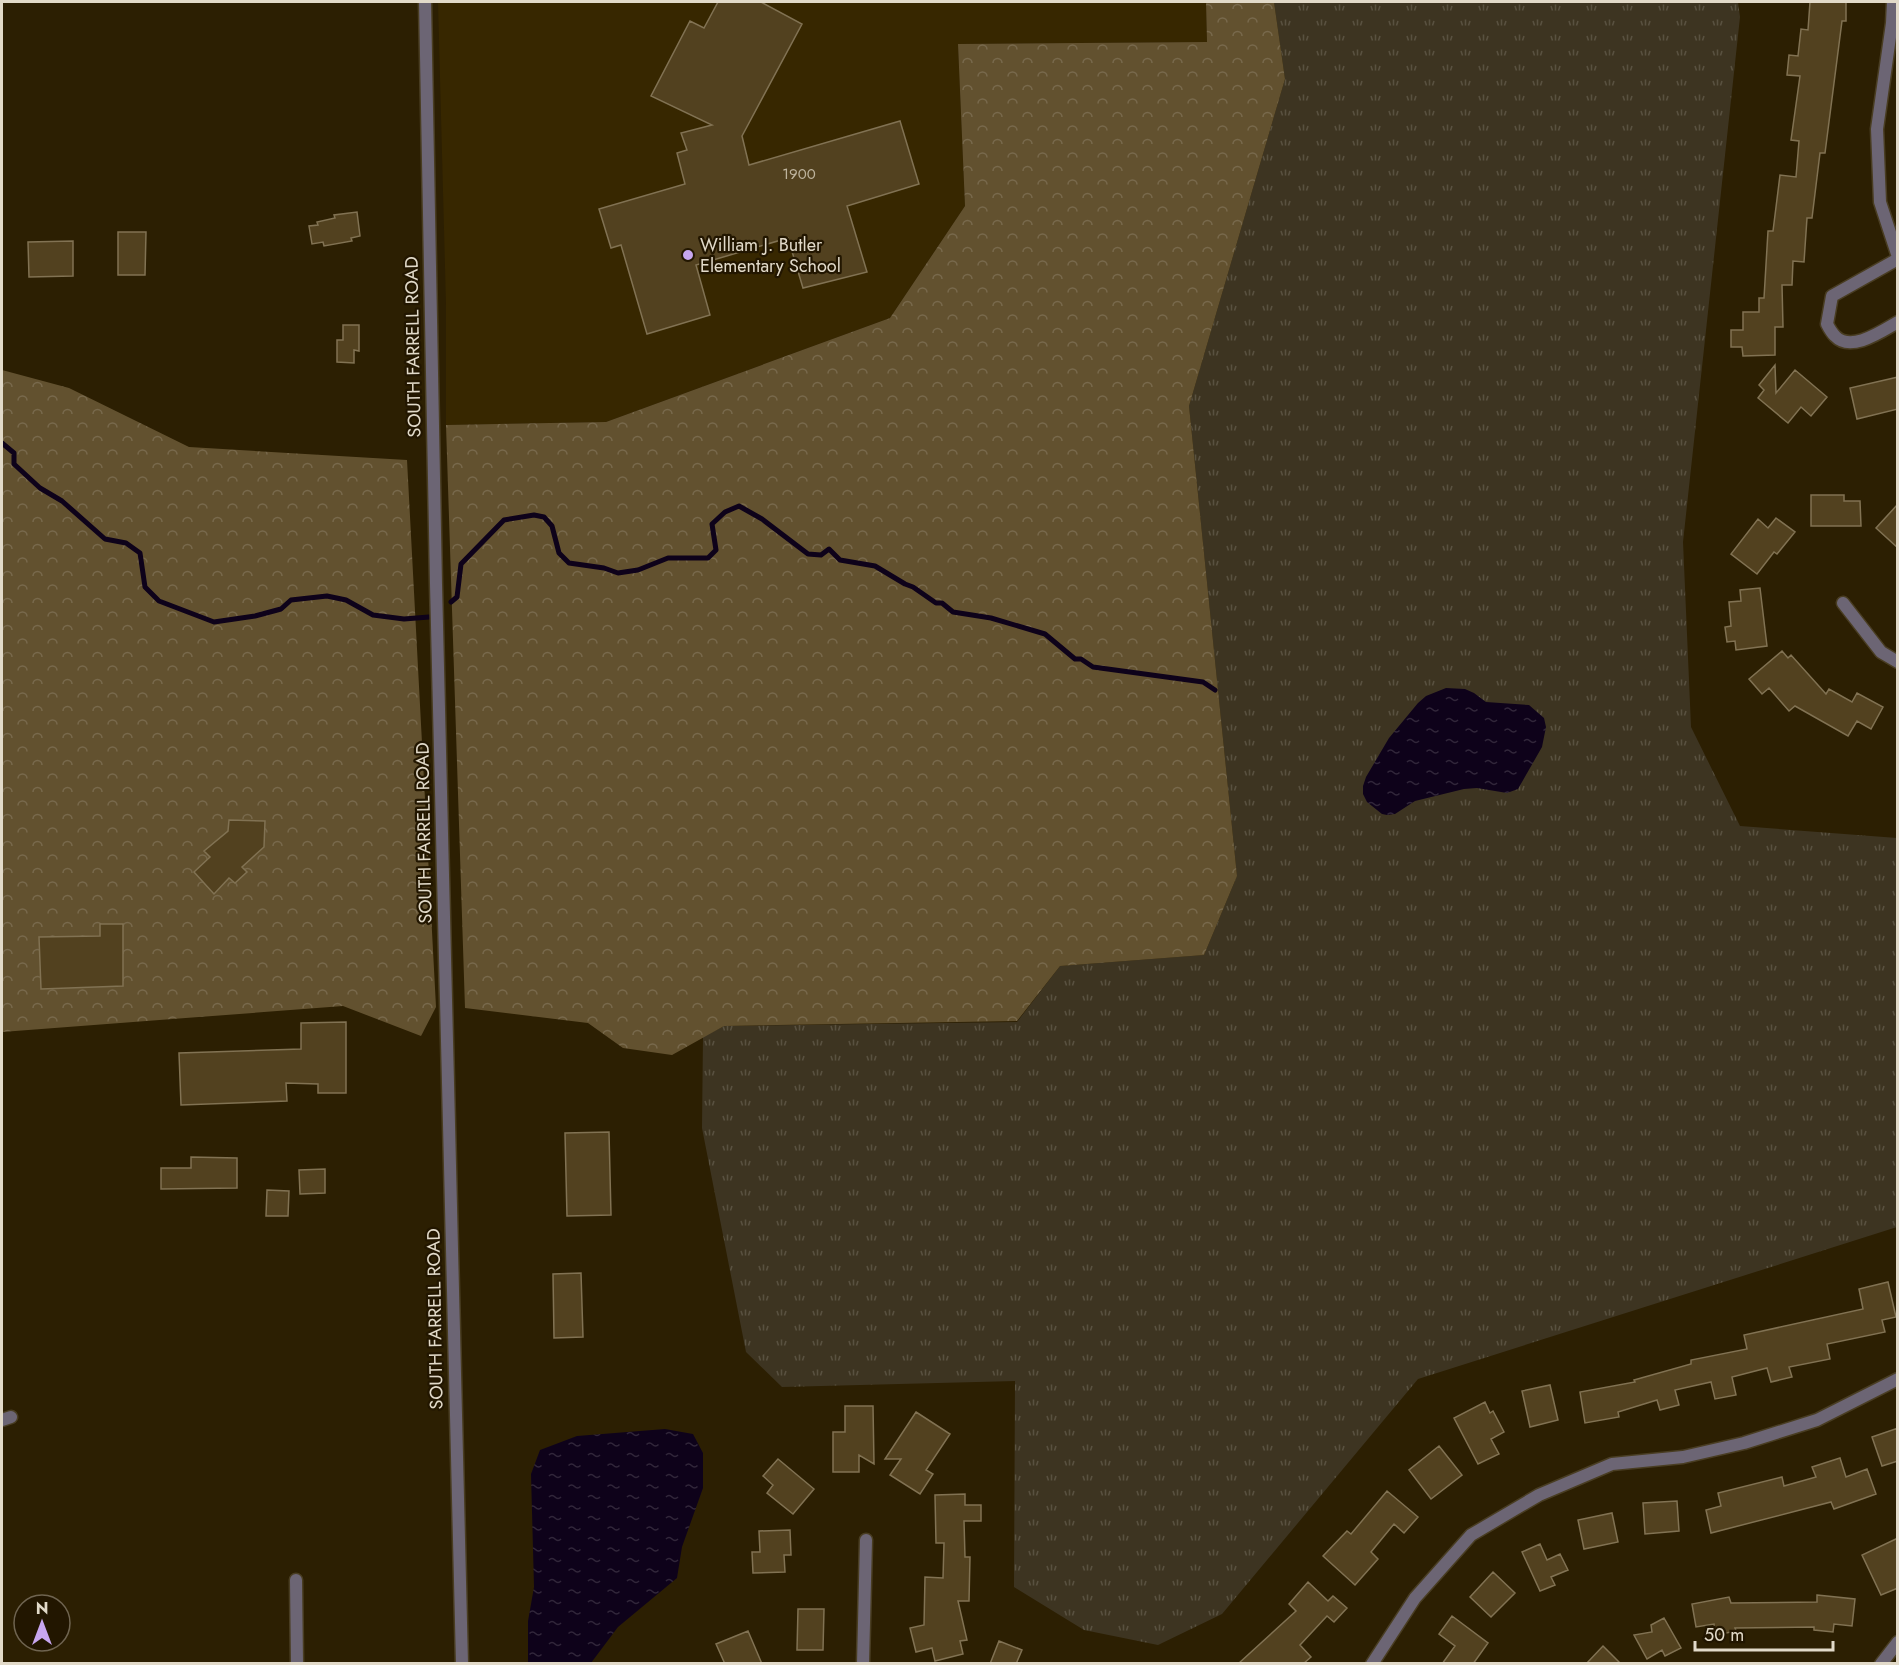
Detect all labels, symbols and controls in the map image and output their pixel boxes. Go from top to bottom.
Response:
house number: 1900 [782,163,816,185]
place label: William J. Butler Elementary School [700,232,841,279]
marker: William J. Butler Elementary School [681,248,695,262]
street label: SOUTH FARRELL ROAD [398,256,428,438]
street label: SOUTH FARRELL ROAD [409,742,439,924]
street label: SOUTH FARRELL ROAD [420,1228,450,1410]
north arrow [12,1593,72,1653]
text: N [36,1597,48,1620]
scale bar [1695,1614,1833,1652]
text: 50 m [1704,1622,1744,1648]

